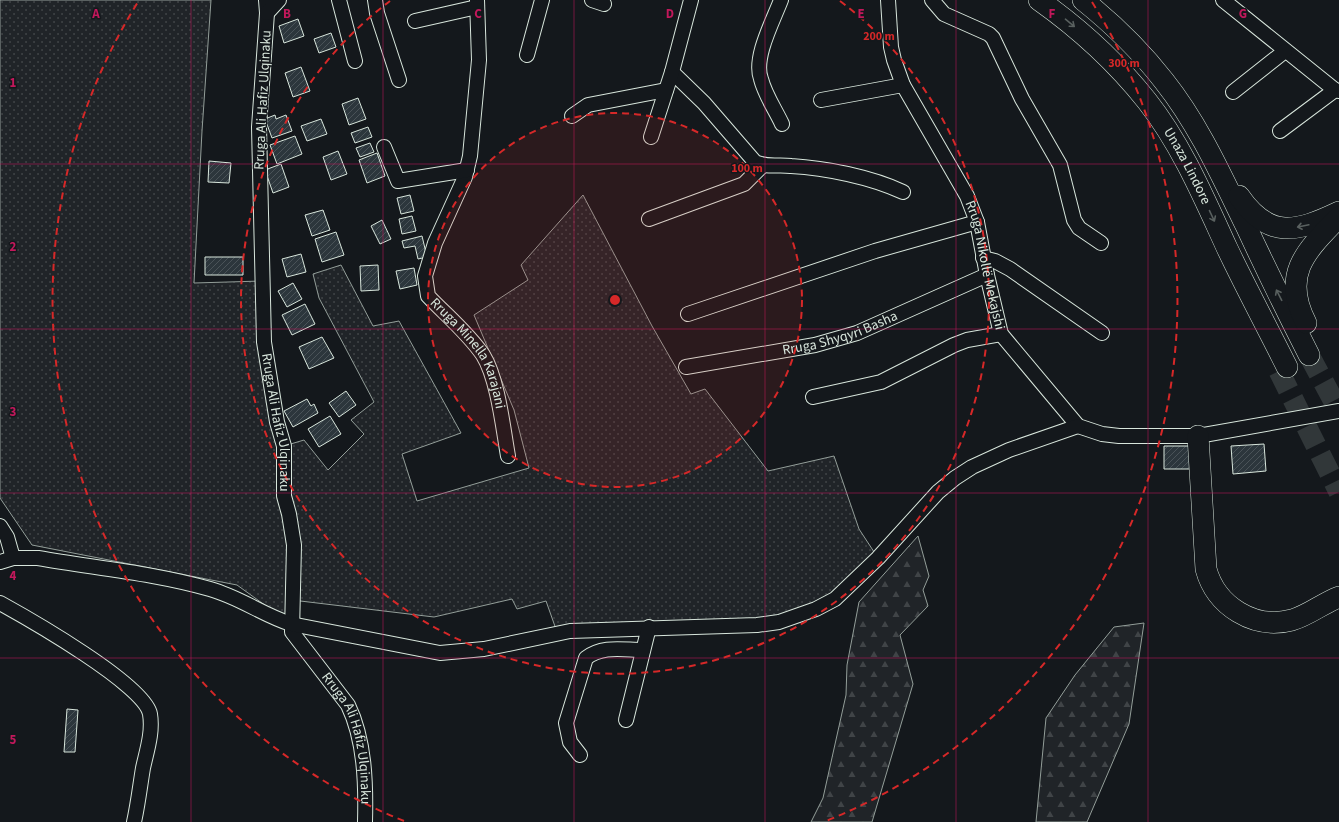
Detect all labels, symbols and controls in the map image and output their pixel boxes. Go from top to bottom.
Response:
text: A [91,5,100,23]
text: B [283,5,291,23]
text: C [474,5,482,23]
text: D [666,5,674,23]
text: E [857,5,865,23]
text: F [1049,5,1056,23]
text: G [1239,5,1247,23]
one-way arrow [1065,19,1076,28]
text: 200 m [863,28,895,45]
street label: Rruga Ali Hafiz Ulqinaku [249,30,277,170]
text: 300 m [1108,55,1140,72]
text: 1 [10,74,17,92]
street label: Unaza Lindore [1158,124,1216,208]
text: 100 m [731,160,763,177]
street label: Rruga Nikollë Mekajshi [960,198,1010,332]
one-way arrow [1209,210,1216,222]
one-way arrow [1297,223,1310,231]
text: 2 [10,238,17,256]
one-way arrow [1275,289,1282,301]
street label: Rruga Minella Karajani [425,293,510,410]
centre of rings [608,293,622,307]
street label: Rruga Shyqyri Basha [781,306,901,360]
street label: Rruga Ali Hafiz Ulqinaku [256,352,294,492]
text: 3 [10,403,17,421]
text: 4 [10,567,17,585]
street label: Rruga Ali Hafiz Ulqinaku [317,668,375,804]
text: 5 [10,731,17,749]

